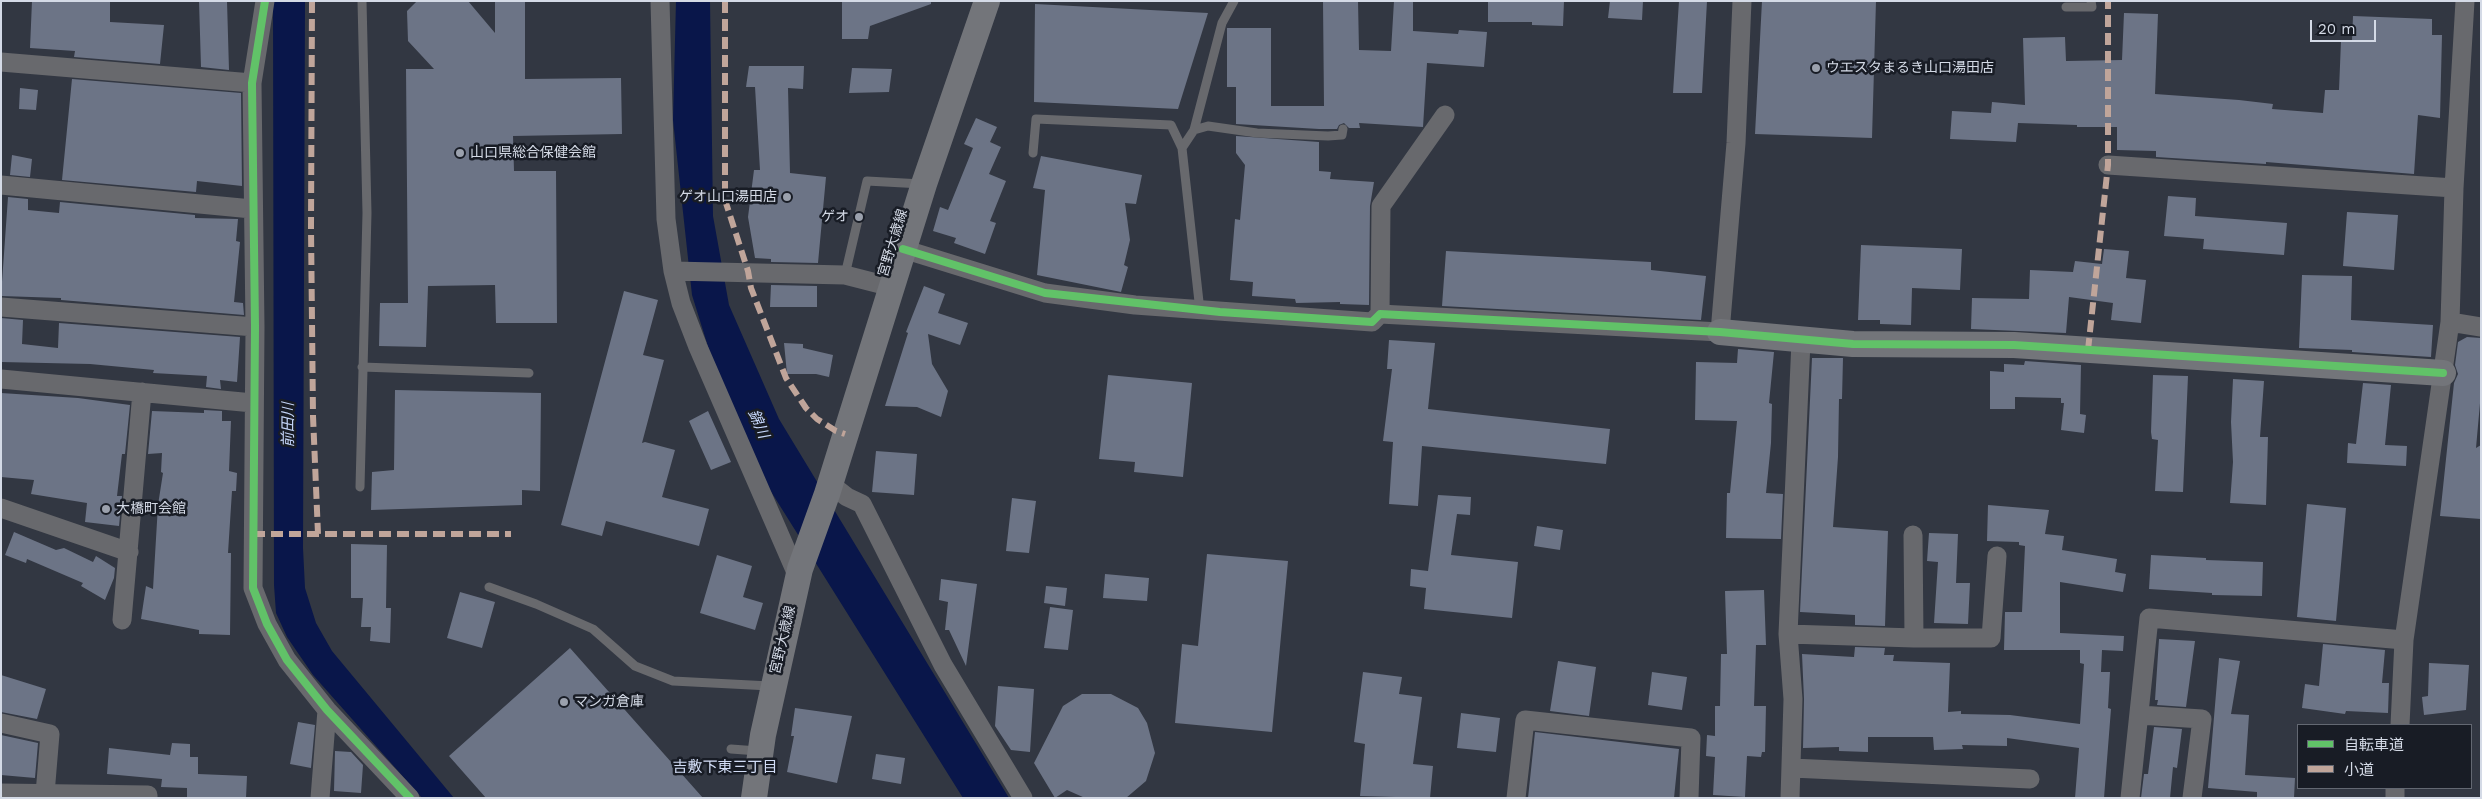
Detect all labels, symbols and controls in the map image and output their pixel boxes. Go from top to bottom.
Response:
scale bar [2312,10,2378,42]
text: 20 m [2318,20,2356,38]
place label: ウエスタまるき山口湯田店 [1826,60,1994,76]
marker: ウエスタまるき山口湯田店 [1810,62,1822,74]
place label: 山口県総合保健会館 [470,145,596,161]
marker: 山口県総合保健会館 [454,147,466,159]
place label: ゲオ山口湯田店 [679,189,777,205]
marker: ゲオ山口湯田店 [781,191,793,203]
street label: 宮野大歳線 [875,207,911,279]
place label: ゲオ [821,209,849,225]
marker: ゲオ [853,211,865,223]
water label: 前田川 [280,403,298,447]
water label: 錦川 [744,407,772,441]
place label: 大橋町会館 [116,501,186,517]
marker: 大橋町会館 [100,503,112,515]
street label: 宮野大歳線 [767,604,799,676]
place label: マンガ倉庫 [574,694,644,710]
marker: マンガ倉庫 [558,696,570,708]
legend [2297,724,2472,789]
text: 自転車道 [2344,736,2404,754]
district label: 吉敷下東三丁目 [673,759,777,777]
text: 小道 [2344,761,2374,779]

